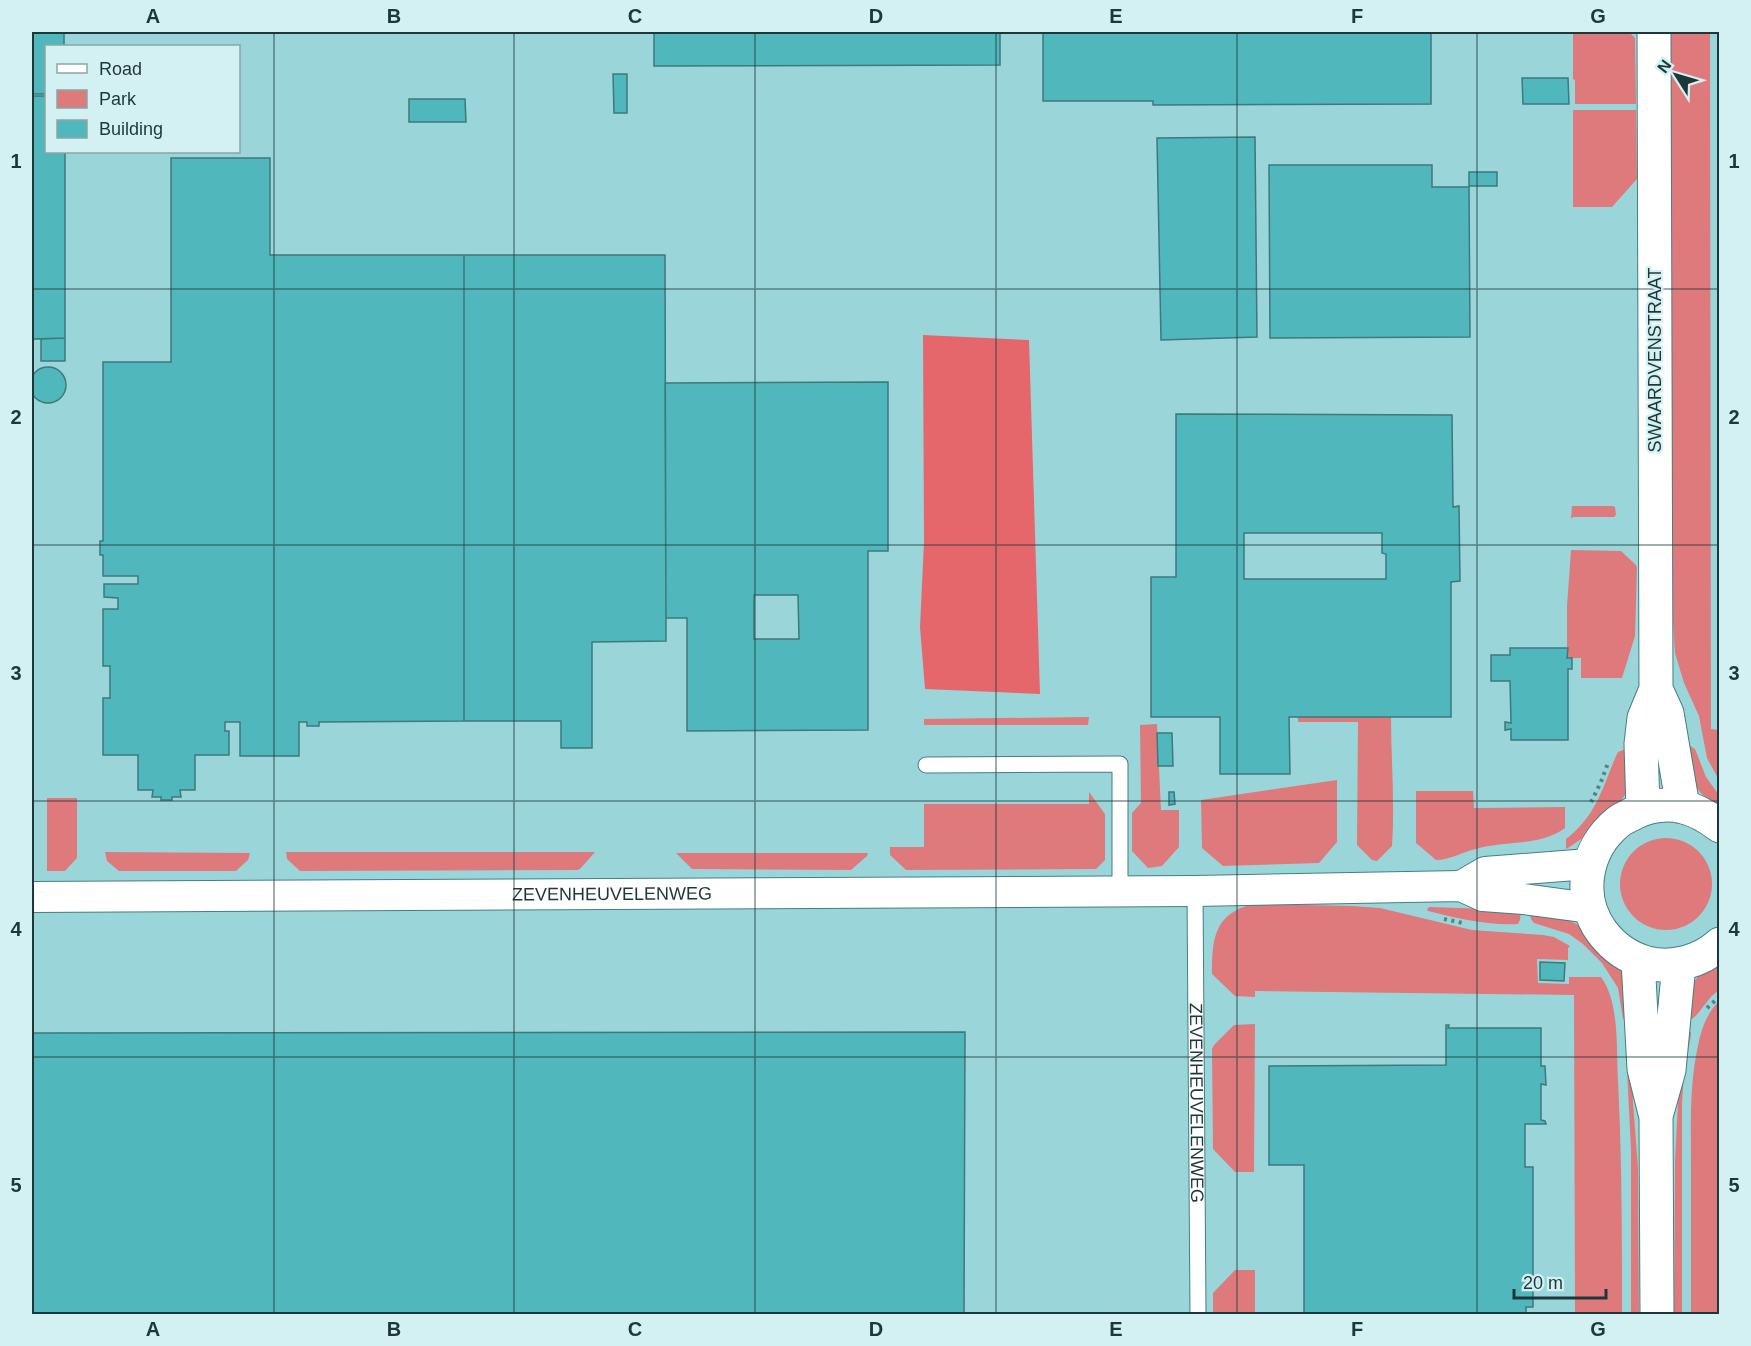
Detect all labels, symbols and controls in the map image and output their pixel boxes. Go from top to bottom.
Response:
text: A [146,5,160,27]
text: B [387,5,401,27]
text: C [628,5,642,27]
text: D [869,5,883,27]
text: E [1109,5,1123,27]
text: F [1351,5,1363,27]
text: G [1590,5,1606,27]
legend [45,45,240,153]
north arrow [1646,45,1706,105]
text: N [1654,57,1675,76]
text: Road [99,59,142,79]
text: Park [99,89,137,109]
text: Building [99,119,163,139]
text: 1 [10,150,22,172]
text: 1 [1728,150,1740,172]
street label: SWAARDVENSTRAAT [1645,267,1665,453]
text: 2 [10,406,22,428]
text: 2 [1728,406,1740,428]
text: 3 [10,662,22,684]
text: 3 [1728,662,1740,684]
street label: ZEVENHEUVELENWEG [512,883,712,905]
text: 4 [10,918,22,940]
text: 4 [1728,918,1740,940]
street label: ZEVENHEUVELENWEG [1186,1003,1207,1203]
text: 5 [10,1174,22,1196]
text: 5 [1728,1174,1740,1196]
scale bar [1514,1262,1606,1300]
text: 20 m [1523,1273,1563,1293]
text: A [146,1318,160,1340]
text: B [387,1318,401,1340]
text: C [628,1318,642,1340]
text: D [869,1318,883,1340]
text: E [1109,1318,1123,1340]
text: F [1351,1318,1363,1340]
text: G [1590,1318,1606,1340]

